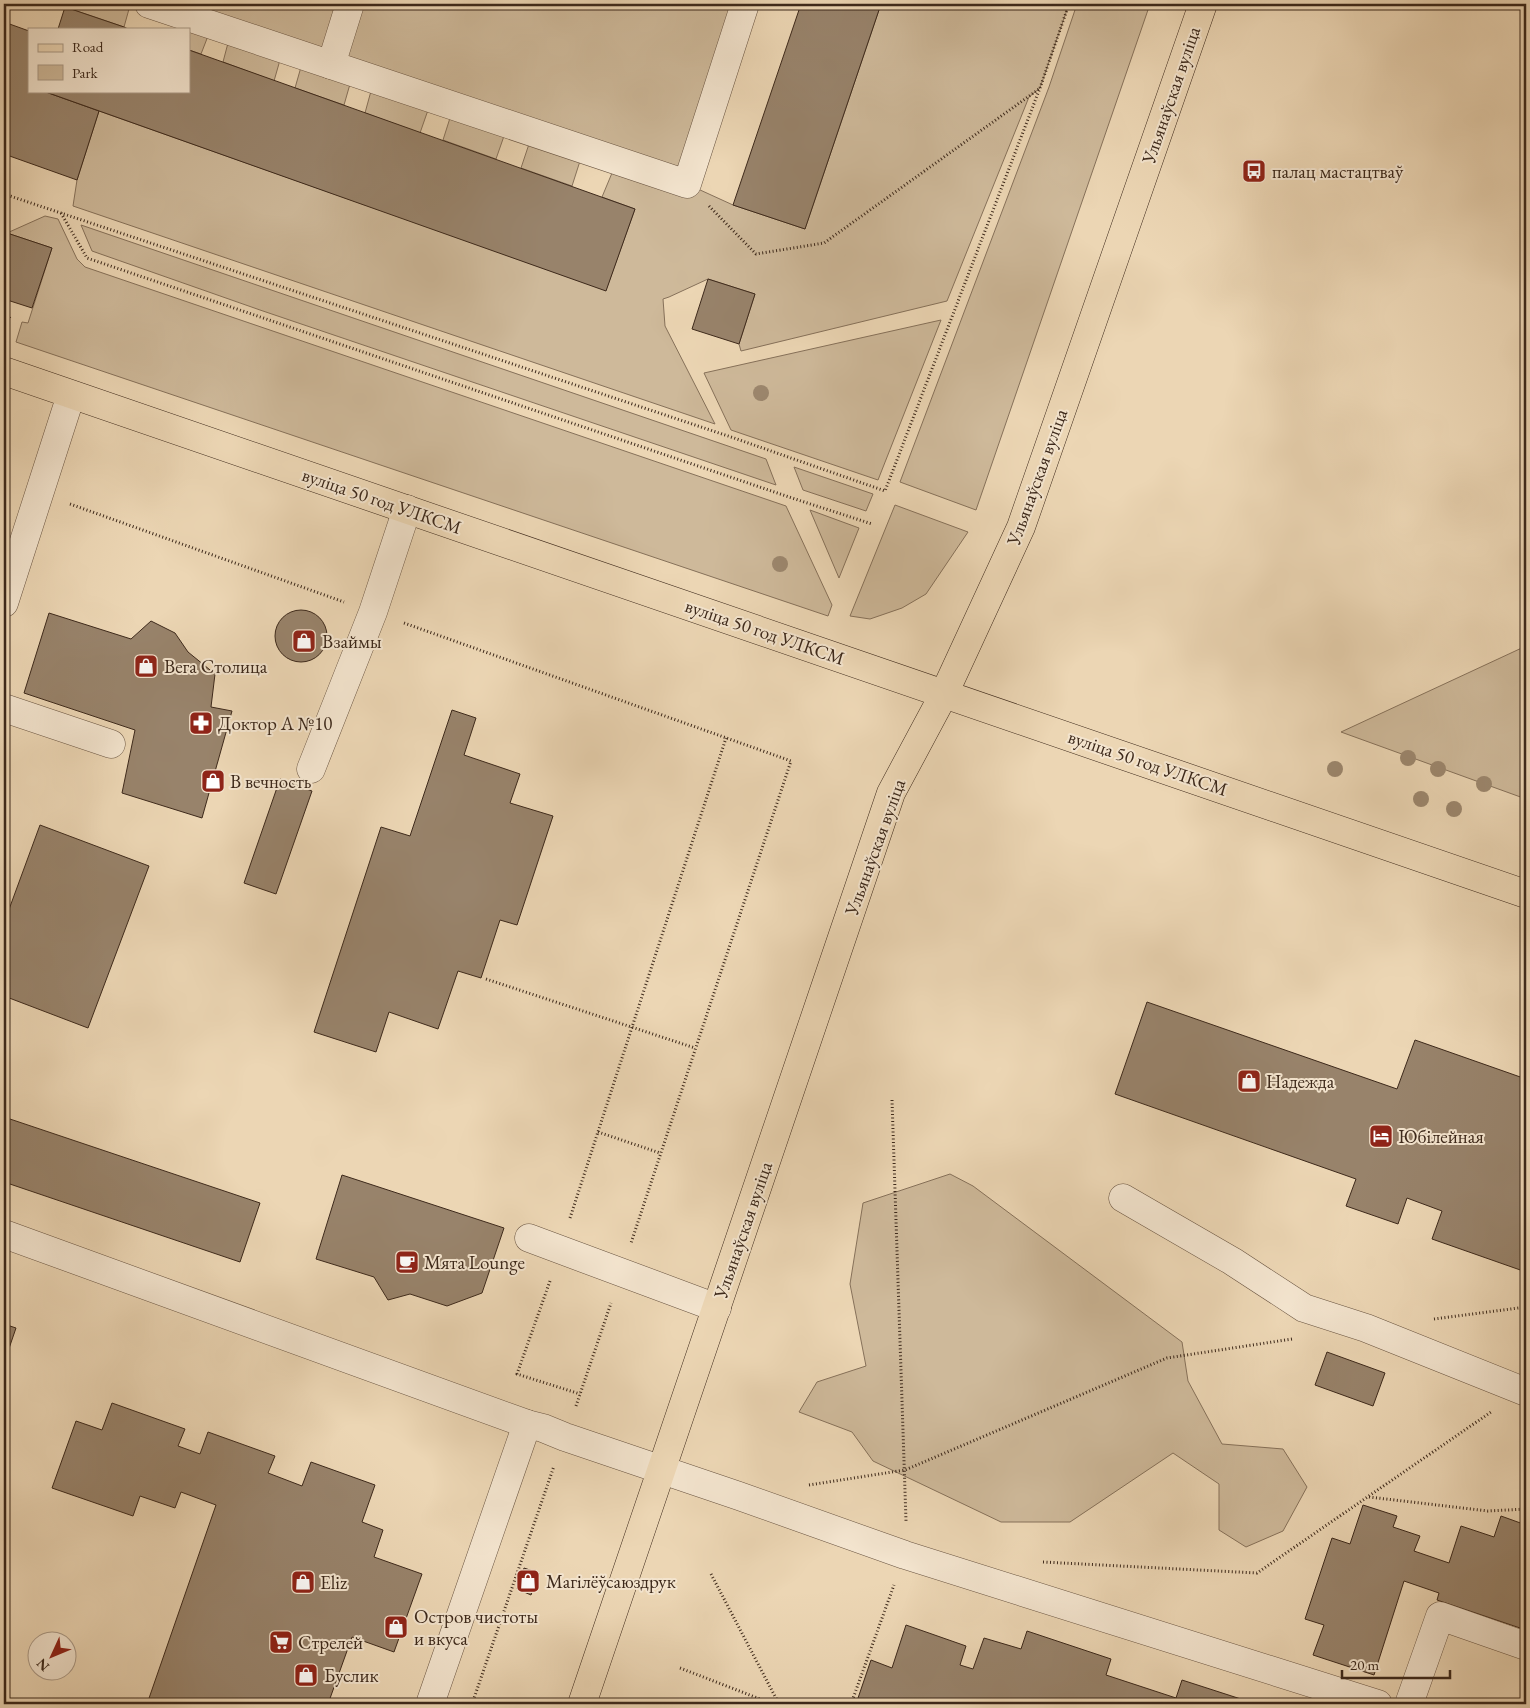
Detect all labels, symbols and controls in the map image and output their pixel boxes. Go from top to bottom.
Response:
street label: Ульянаўская вуліца [1135,23,1206,168]
legend [28,28,190,92]
text: Road [72,37,104,56]
text: Park [72,63,99,82]
bus stop icon: палац мастацтваў [1241,158,1267,184]
place label: палац мастацтваў [1272,159,1404,184]
street label: Ульянаўская вуліца [1000,405,1073,550]
street label: вуліца 50 год УЛКСМ [299,462,465,540]
street label: вуліца 50 год УЛКСМ [682,593,848,671]
shop icon: Взаймы [291,628,317,654]
place label: Взаймы [322,629,382,654]
shop icon: Вега Столица [133,653,159,679]
place label: Вега Столица [164,654,268,679]
pharmacy icon: Доктор А №10 [188,710,214,736]
place label: Доктор А №10 [218,711,332,736]
street label: вуліца 50 год УЛКСМ [1065,724,1231,802]
shop icon: В вечность [200,768,226,794]
place label: В вечность [230,769,312,794]
street label: Ульянаўская вуліца [838,775,911,920]
shop icon: Надежда [1236,1068,1262,1094]
place label: Надежда [1266,1069,1335,1094]
hotel icon: Юбілейная [1368,1123,1394,1149]
place label: Юбілейная [1398,1124,1484,1149]
street label: Ульянаўская вуліца [707,1158,778,1303]
cafe icon: Мята Lounge [394,1249,420,1275]
place label: Мята Lounge [424,1250,525,1275]
shop icon: Магілёўсаюздрук [515,1568,541,1594]
shop icon: Eliz [290,1569,316,1595]
place label: Магілёўсаюздрук [546,1569,676,1594]
place label: Eliz [320,1570,348,1595]
place label: Остров чистоты и вкуса [414,1604,538,1651]
shop icon: Остров чистоты и вкуса [383,1614,409,1640]
supermarket icon: Стрелей [268,1629,294,1655]
north arrow [28,1630,78,1680]
place label: Стрелей [298,1630,363,1655]
scale bar [1342,1648,1450,1680]
text: N [32,1654,53,1675]
text: 20 m [1350,1655,1379,1674]
shop icon: Буслик [293,1662,319,1688]
place label: Буслик [324,1663,379,1688]

